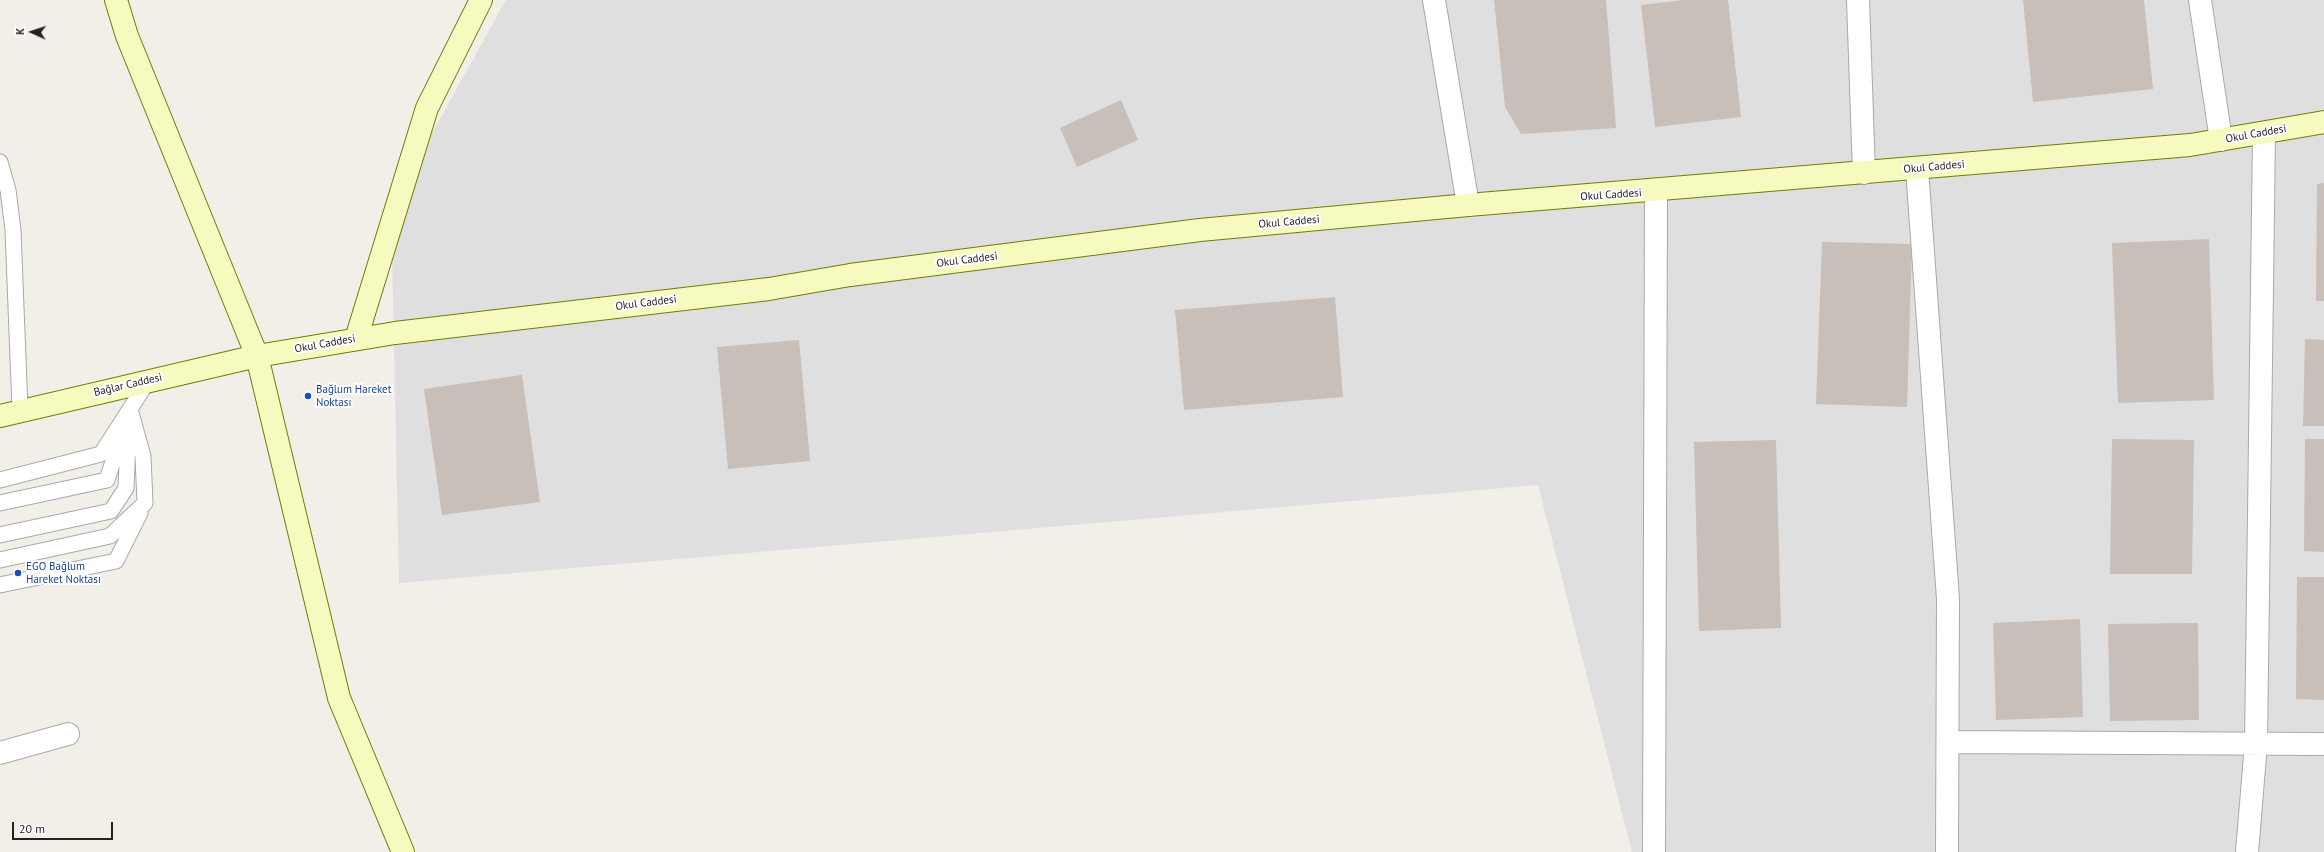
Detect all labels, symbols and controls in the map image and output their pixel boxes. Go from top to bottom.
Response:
north arrow [12,12,52,52]
text: K [13,28,27,35]
street label: Okul Caddesi [2225,122,2287,146]
street label: Okul Caddesi [1903,158,1965,176]
street label: Okul Caddesi [1580,186,1642,204]
street label: Okul Caddesi [1258,213,1320,231]
street label: Okul Caddesi [936,250,998,270]
street label: Okul Caddesi [615,293,677,313]
street label: Okul Caddesi [294,332,356,356]
street label: Bağlar Caddesi [93,371,163,399]
place label: Bağlum Hareket Noktası [316,383,391,409]
marker: Bağlum Hareket Noktası [303,391,313,401]
place label: EGO Bağlum Hareket Noktası [26,560,101,586]
marker: EGO Bağlum Hareket Noktası [13,568,23,578]
scale bar [14,814,115,840]
text: 20 m [19,821,45,836]

